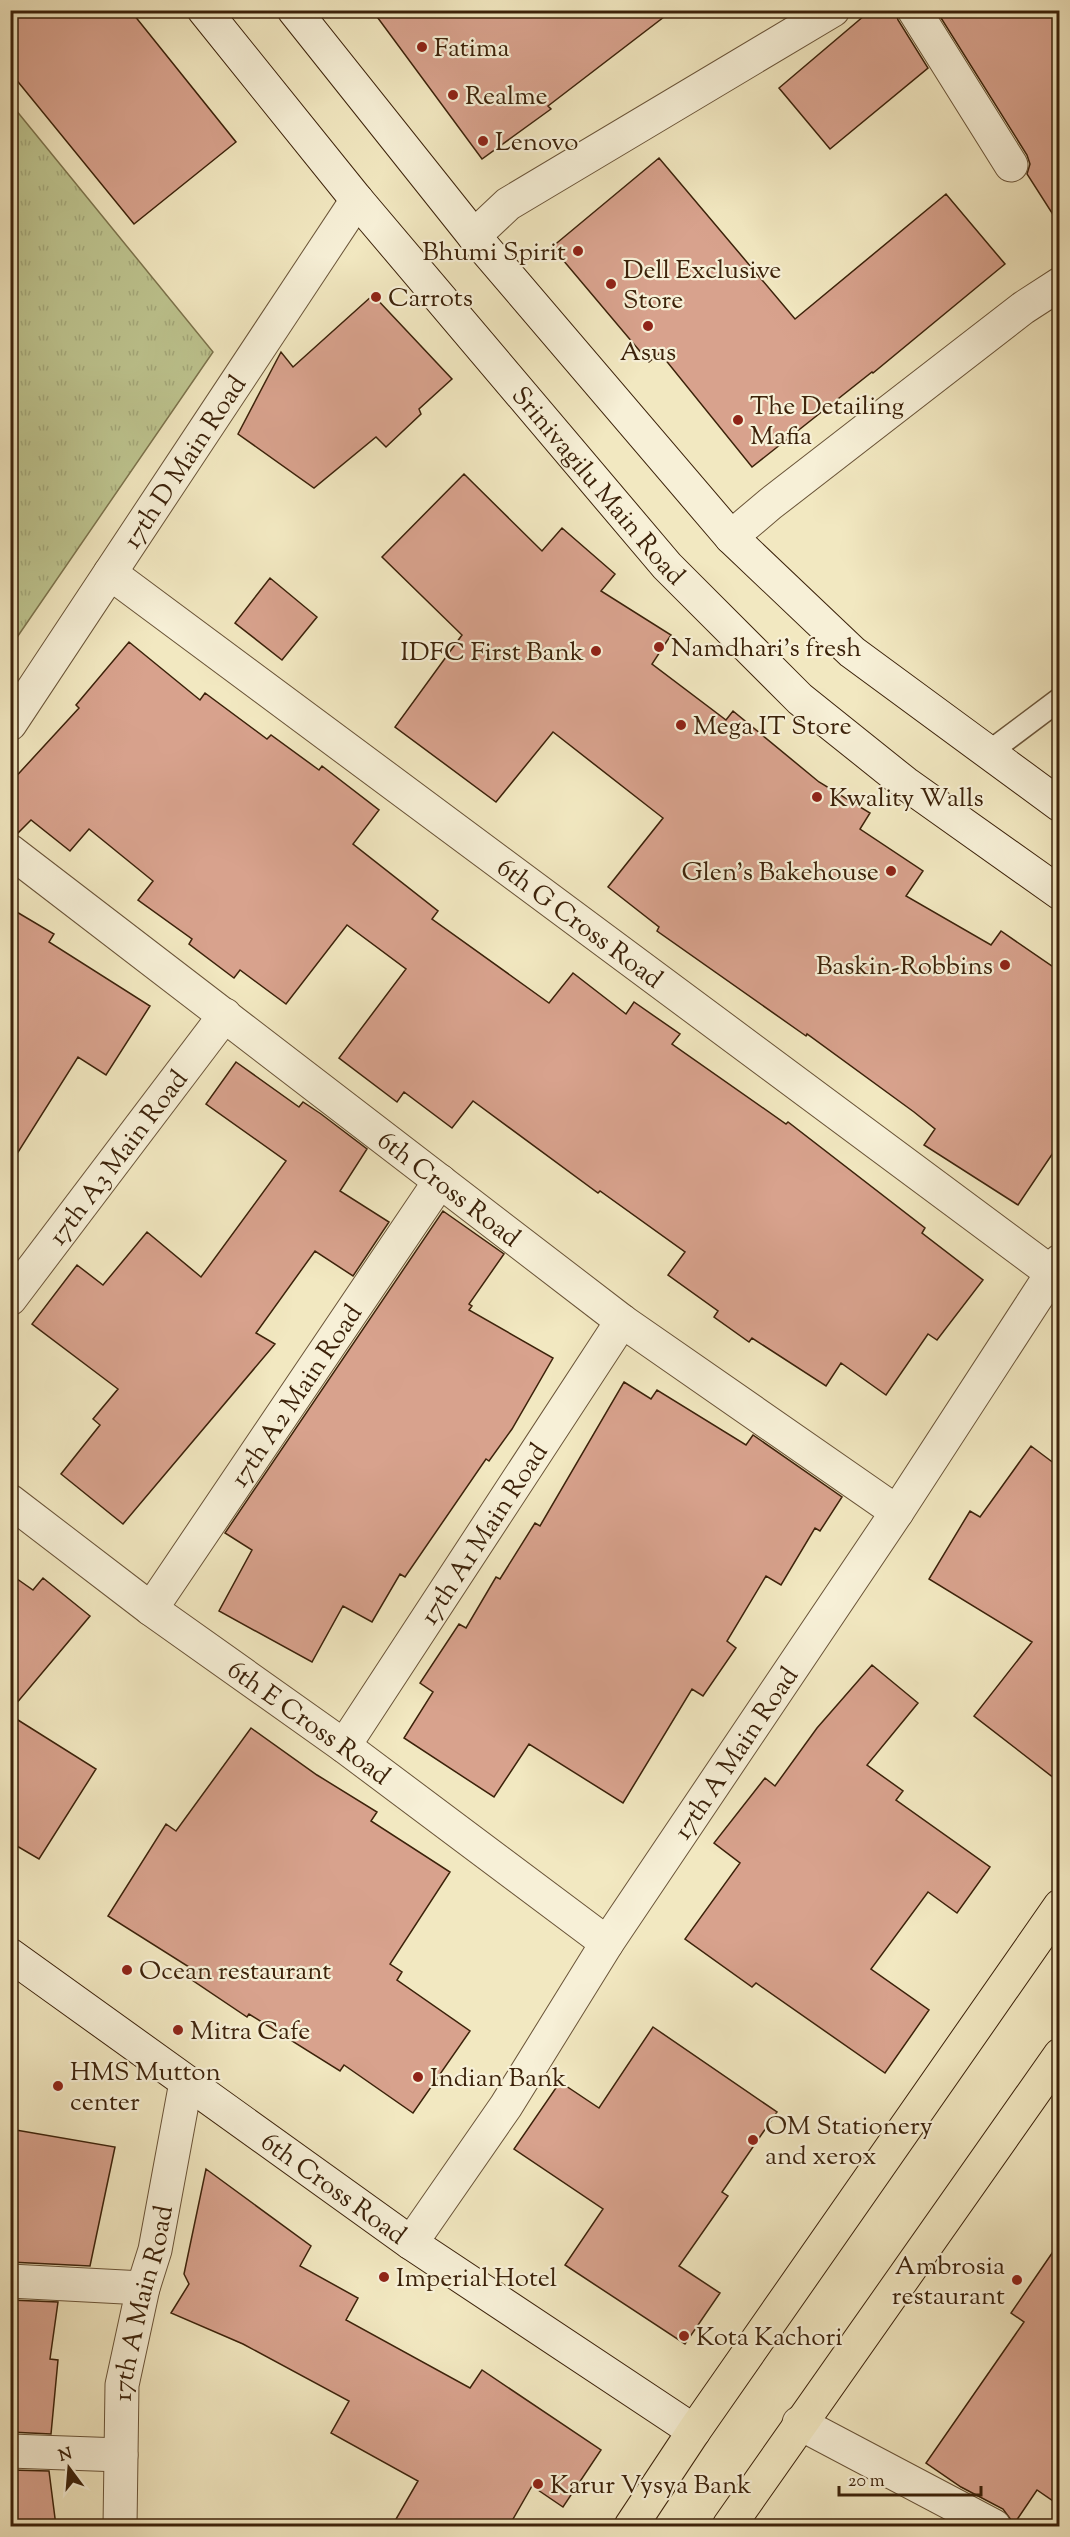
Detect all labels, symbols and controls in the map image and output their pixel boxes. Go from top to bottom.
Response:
place label: Fatima [434,31,510,68]
marker: Fatima [415,40,429,54]
place label: Realme [465,79,548,116]
marker: Realme [446,88,460,102]
place label: Lenovo [495,125,578,162]
marker: Lenovo [476,134,490,148]
place label: Bhumi Spirit [422,235,566,272]
marker: Bhumi Spirit [571,244,585,258]
place label: Dell Exclusive Store [623,253,781,320]
marker: Dell Exclusive Store [604,277,618,291]
place label: Carrots [388,281,473,318]
marker: Carrots [369,290,383,304]
marker: Asus [641,319,655,333]
place label: Asus [620,335,676,372]
street label: 17th D Main Road [115,369,257,557]
street label: Srinivagilu Main Road [502,379,693,595]
place label: The Detailing Mafia [750,389,904,456]
marker: The Detailing Mafia [731,413,745,427]
place label: Namdhari's fresh [671,631,862,668]
place label: IDFC First Bank [400,635,584,672]
marker: Namdhari's fresh [652,640,666,654]
marker: IDFC First Bank [589,644,603,658]
place label: Mega IT Store [693,709,852,746]
marker: Mega IT Store [674,718,688,732]
place label: Kwality Walls [829,781,984,818]
marker: Kwality Walls [810,790,824,804]
street label: 6th G Cross Road [488,851,670,999]
place label: Glen's Bakehouse [682,855,879,892]
marker: Glen's Bakehouse [884,864,898,878]
place label: Baskin-Robbins [816,949,993,986]
marker: Baskin-Robbins [998,958,1012,972]
street label: 17th A3 Main Road [41,1063,198,1254]
street label: 6th Cross Road [369,1123,527,1258]
street label: 17th A2 Main Road [222,1298,373,1495]
street label: 17th A1 Main Road [412,1437,558,1633]
street label: 6th E Cross Road [219,1653,397,1795]
street label: 17th A Main Road [666,1660,809,1848]
place label: Ocean restaurant [139,1954,331,1991]
marker: Ocean restaurant [120,1963,134,1977]
place label: Mitra Cafe [190,2014,310,2051]
marker: Mitra Cafe [171,2023,185,2037]
place label: HMS Mutton center [70,2055,221,2122]
place label: Indian Bank [430,2061,567,2098]
marker: Indian Bank [411,2070,425,2084]
marker: HMS Mutton center [51,2079,65,2093]
place label: OM Stationery and xerox [765,2109,933,2176]
street label: 6th Cross Road [252,2125,413,2255]
marker: OM Stationery and xerox [746,2133,760,2147]
street label: 17th A Main Road [106,2202,184,2402]
place label: Ambrosia restaurant [892,2249,1005,2316]
place label: Imperial Hotel [396,2261,557,2298]
marker: Imperial Hotel [377,2270,391,2284]
marker: Ambrosia restaurant [1010,2273,1024,2287]
place label: Kota Kachori [696,2320,843,2357]
marker: Kota Kachori [677,2329,691,2343]
north arrow [39,2438,99,2498]
text: N [56,2443,75,2469]
scale bar [839,2459,982,2497]
place label: Karur Vysya Bank [550,2468,751,2505]
text: 20 m [848,2469,885,2495]
marker: Karur Vysya Bank [531,2477,545,2491]

